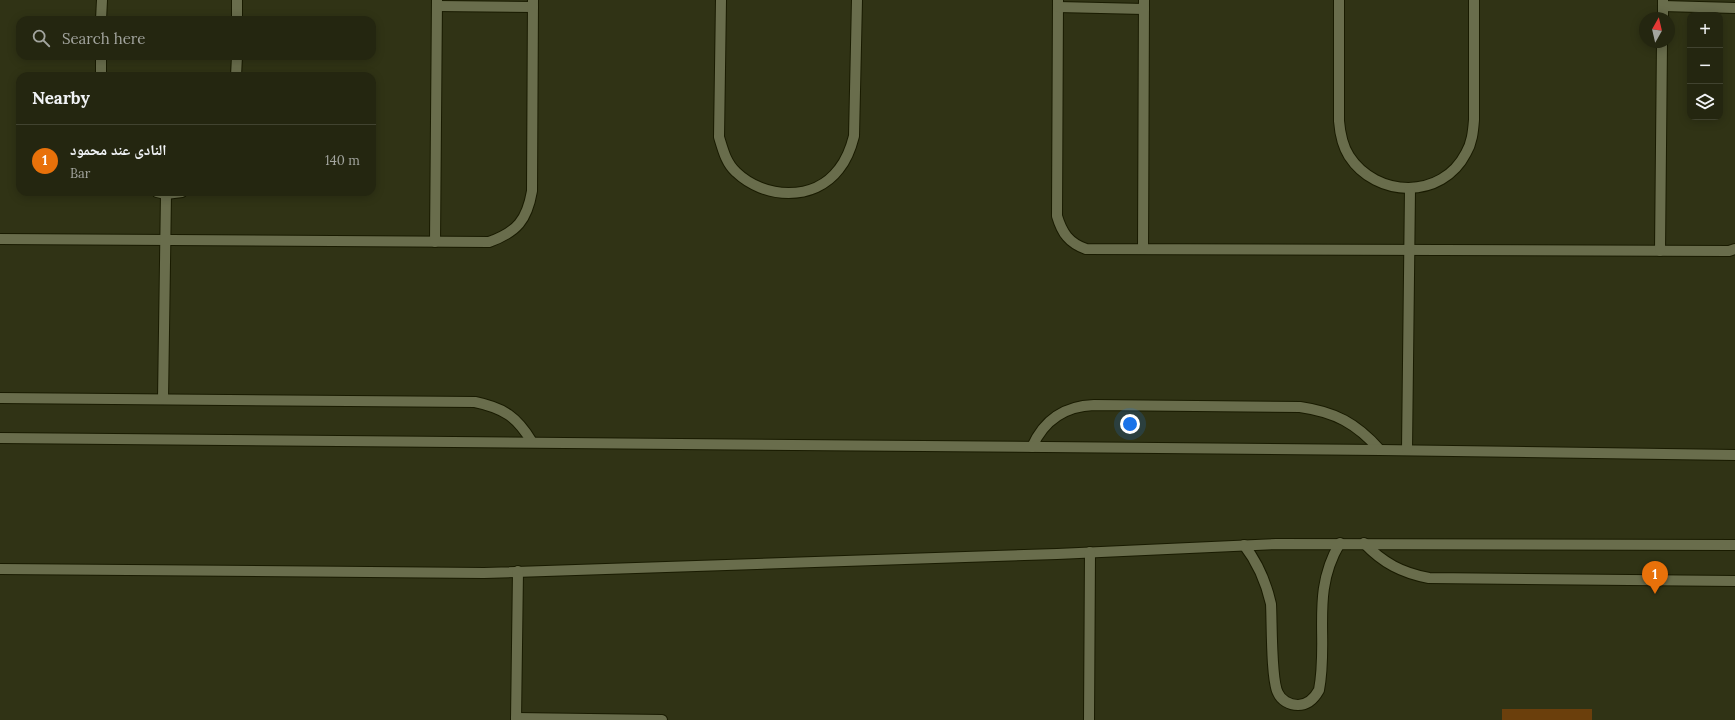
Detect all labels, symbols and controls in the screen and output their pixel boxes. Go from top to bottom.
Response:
north arrow [1639,12,1675,48]
map controls [1687,12,1723,120]
button: + [1687,12,1723,48]
search box [16,16,376,60]
icon: search [30,27,52,49]
text: Search here [62,29,145,48]
button: − [1687,48,1723,84]
button: layers [1687,84,1723,120]
text: Nearby [32,87,90,109]
text: النادى عند محمود [70,140,167,159]
text: 1 [42,152,48,169]
text: 140 m [325,152,360,169]
text: Bar [70,165,90,182]
your location [1120,414,1140,434]
pin: 1 [1642,561,1668,594]

